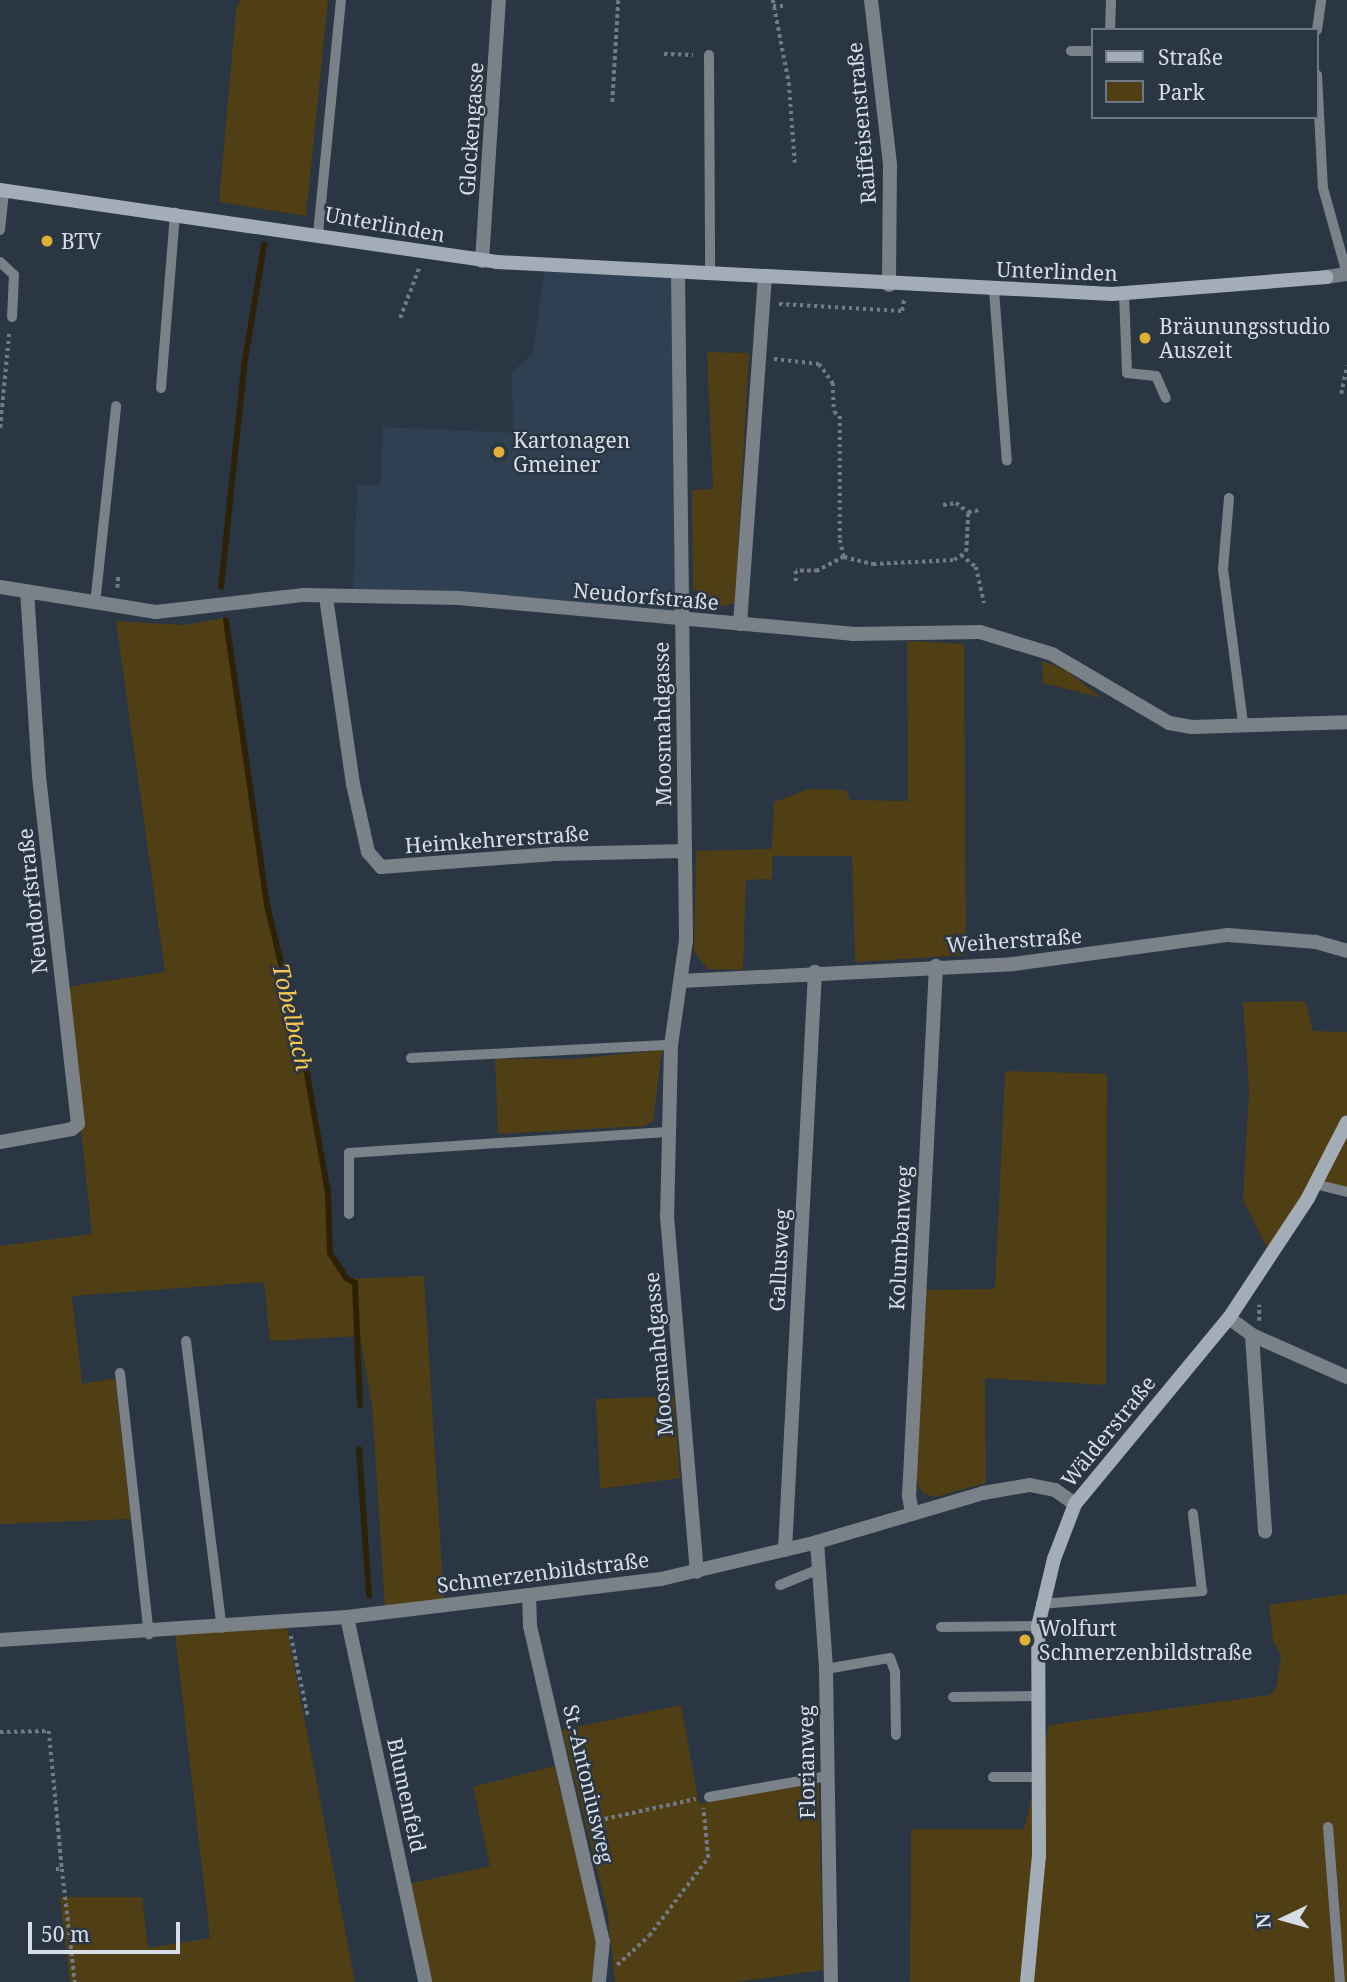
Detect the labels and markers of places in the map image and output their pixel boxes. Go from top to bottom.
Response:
place label: BTV [61,228,101,254]
marker: BTV [39,233,55,249]
place label: Bräunungsstudio Auszeit [1159,313,1330,363]
marker: Bräunungsstudio Auszeit [1137,330,1153,346]
place label: Kartonagen Gmeiner [513,427,630,477]
marker: Kartonagen Gmeiner [491,444,507,460]
place label: Wolfurt Schmerzenbildstraße [1039,1615,1253,1665]
marker: Wolfurt Schmerzenbildstraße [1017,1632,1033,1648]

